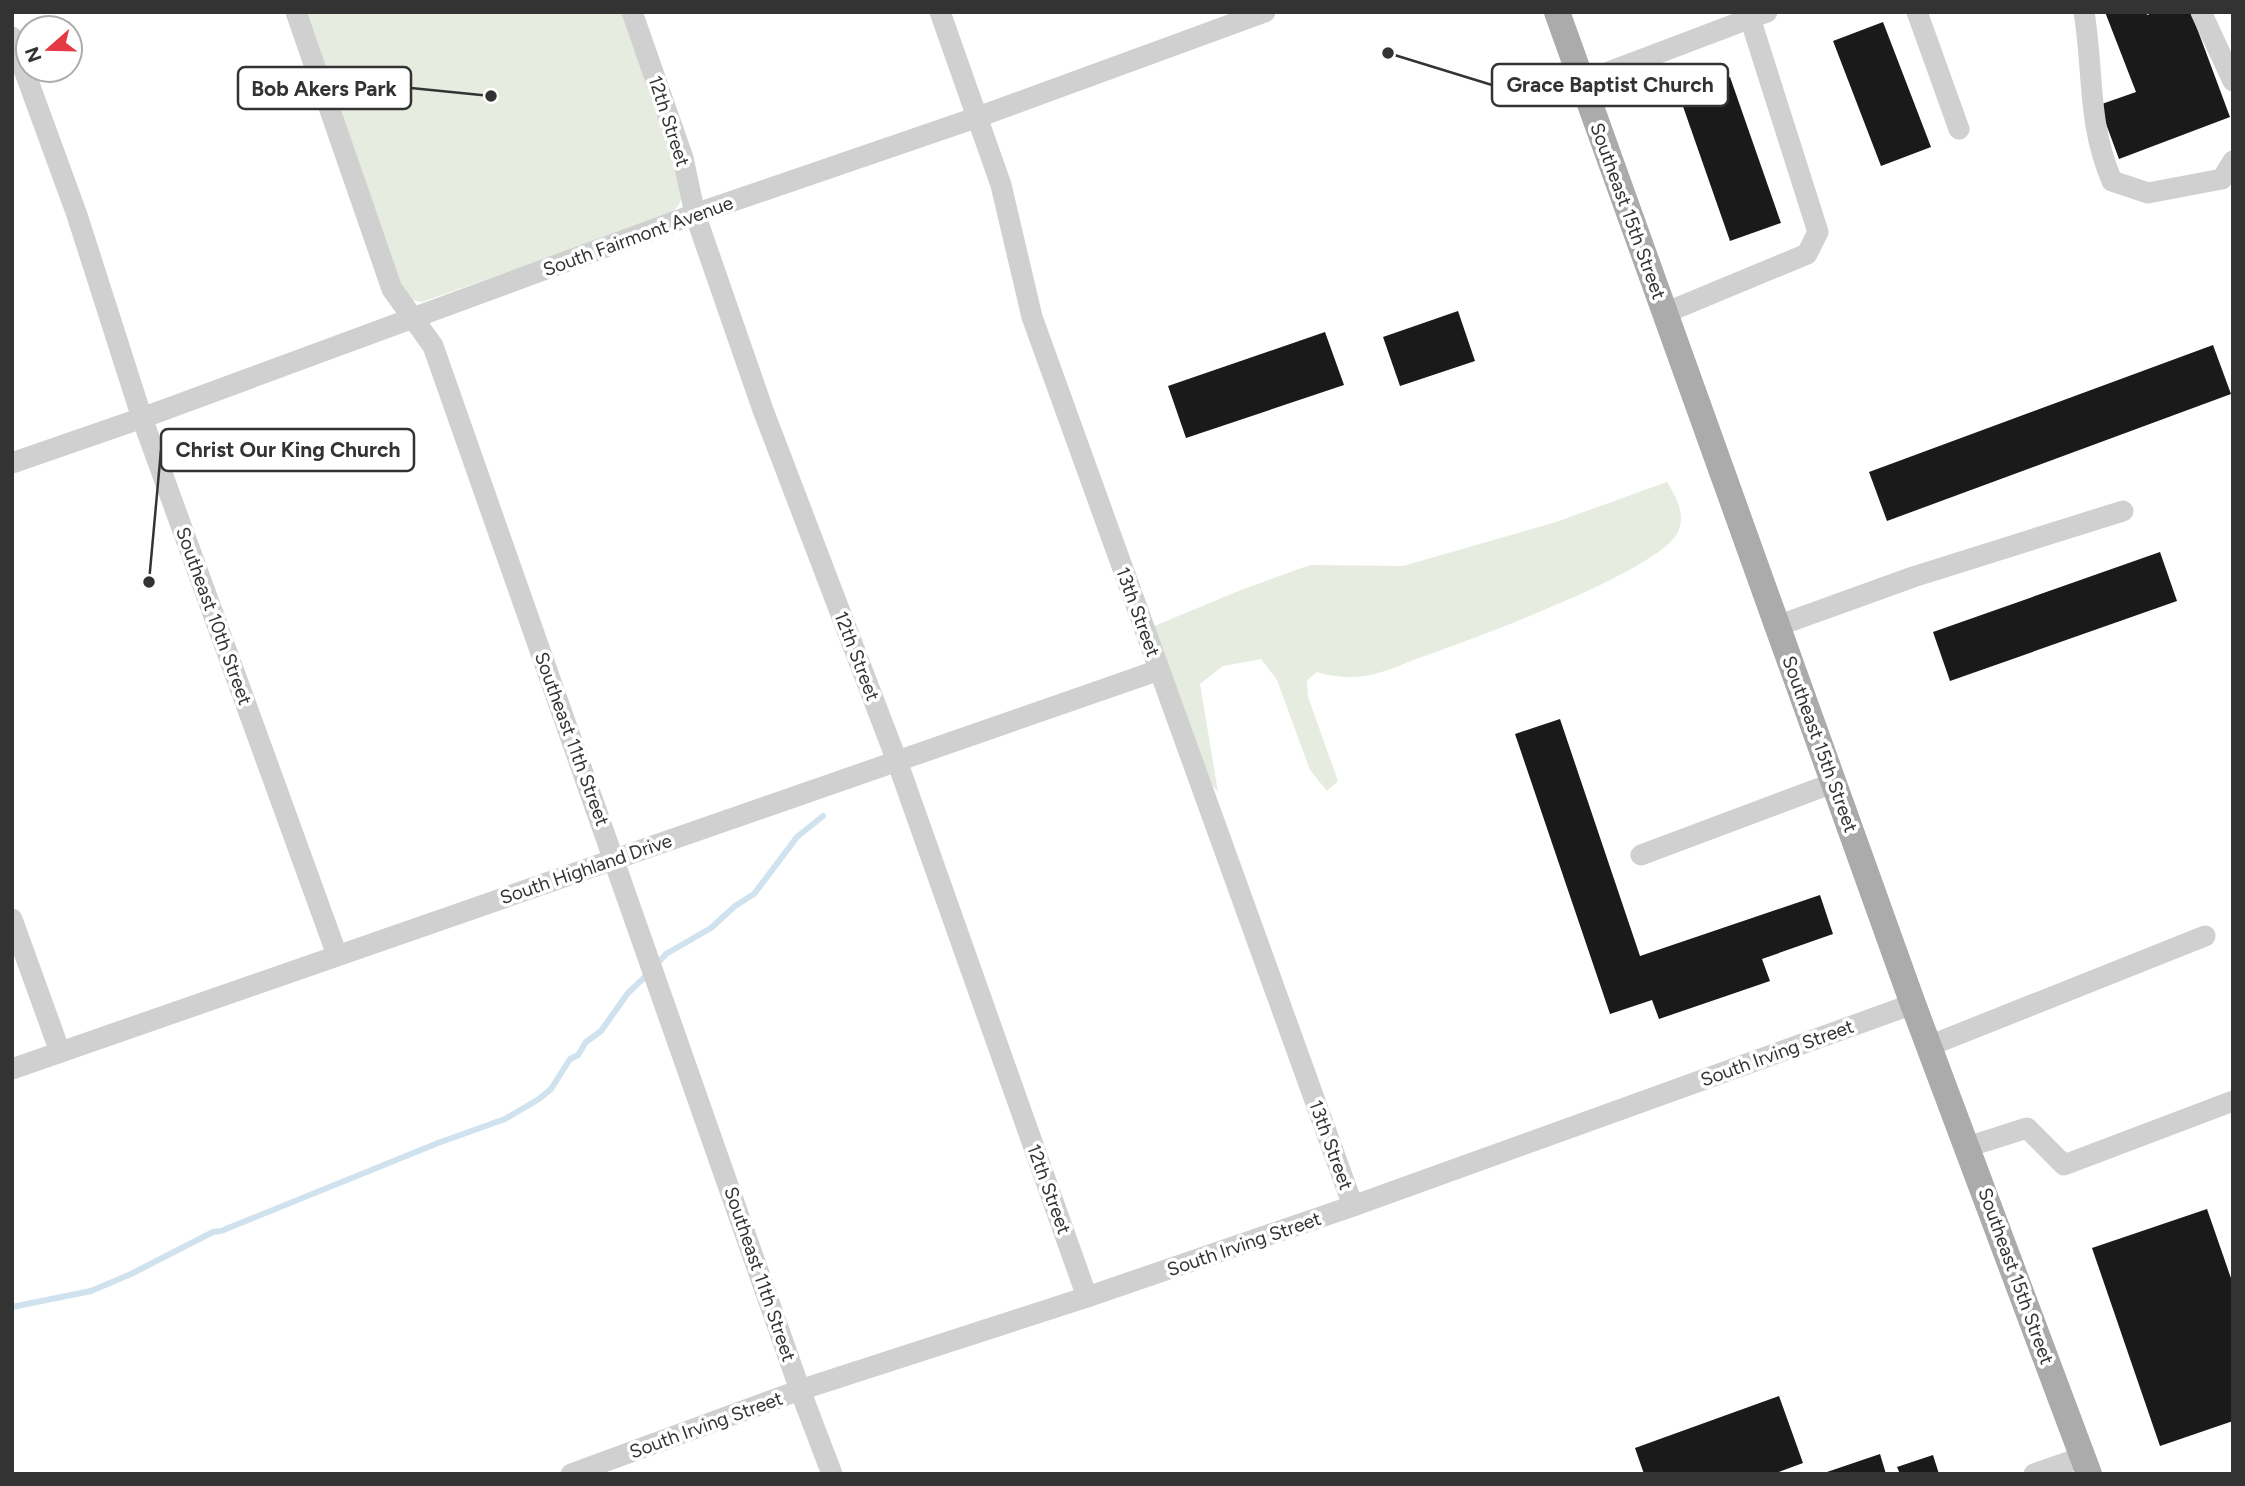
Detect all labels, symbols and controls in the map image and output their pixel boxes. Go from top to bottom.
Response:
north arrow [14,14,84,84]
text: N [20,44,47,65]
callout: Grace Baptist Church [1492,64,1728,106]
callout: Bob Akers Park [238,67,411,109]
text: Grace Baptist Church [1506,72,1714,97]
street label: 12th Street [644,73,694,169]
text: Bob Akers Park [251,76,397,101]
street label: Southeast 15th Street [1585,120,1671,302]
street label: South Fairmont Avenue [540,191,736,281]
callout: Christ Our King Church [161,429,414,471]
text: Christ Our King Church [176,437,400,462]
street label: Southeast 10th Street [171,524,257,708]
street label: 13th Street [1111,564,1165,660]
street label: 12th Street [829,608,885,704]
street label: Southeast 11th Street [530,649,614,829]
street label: Southeast 15th Street [1777,653,1863,835]
street label: South Highland Drive [497,829,675,909]
street label: South Irving Street [1697,1015,1857,1091]
street label: 13th Street [1304,1097,1358,1193]
street label: 12th Street [1022,1141,1076,1237]
street label: Southeast 11th Street [719,1184,801,1364]
street label: Southeast 15th Street [1973,1185,2059,1367]
street label: South Irving Street [1164,1207,1324,1281]
street label: South Irving Street [626,1387,786,1463]

